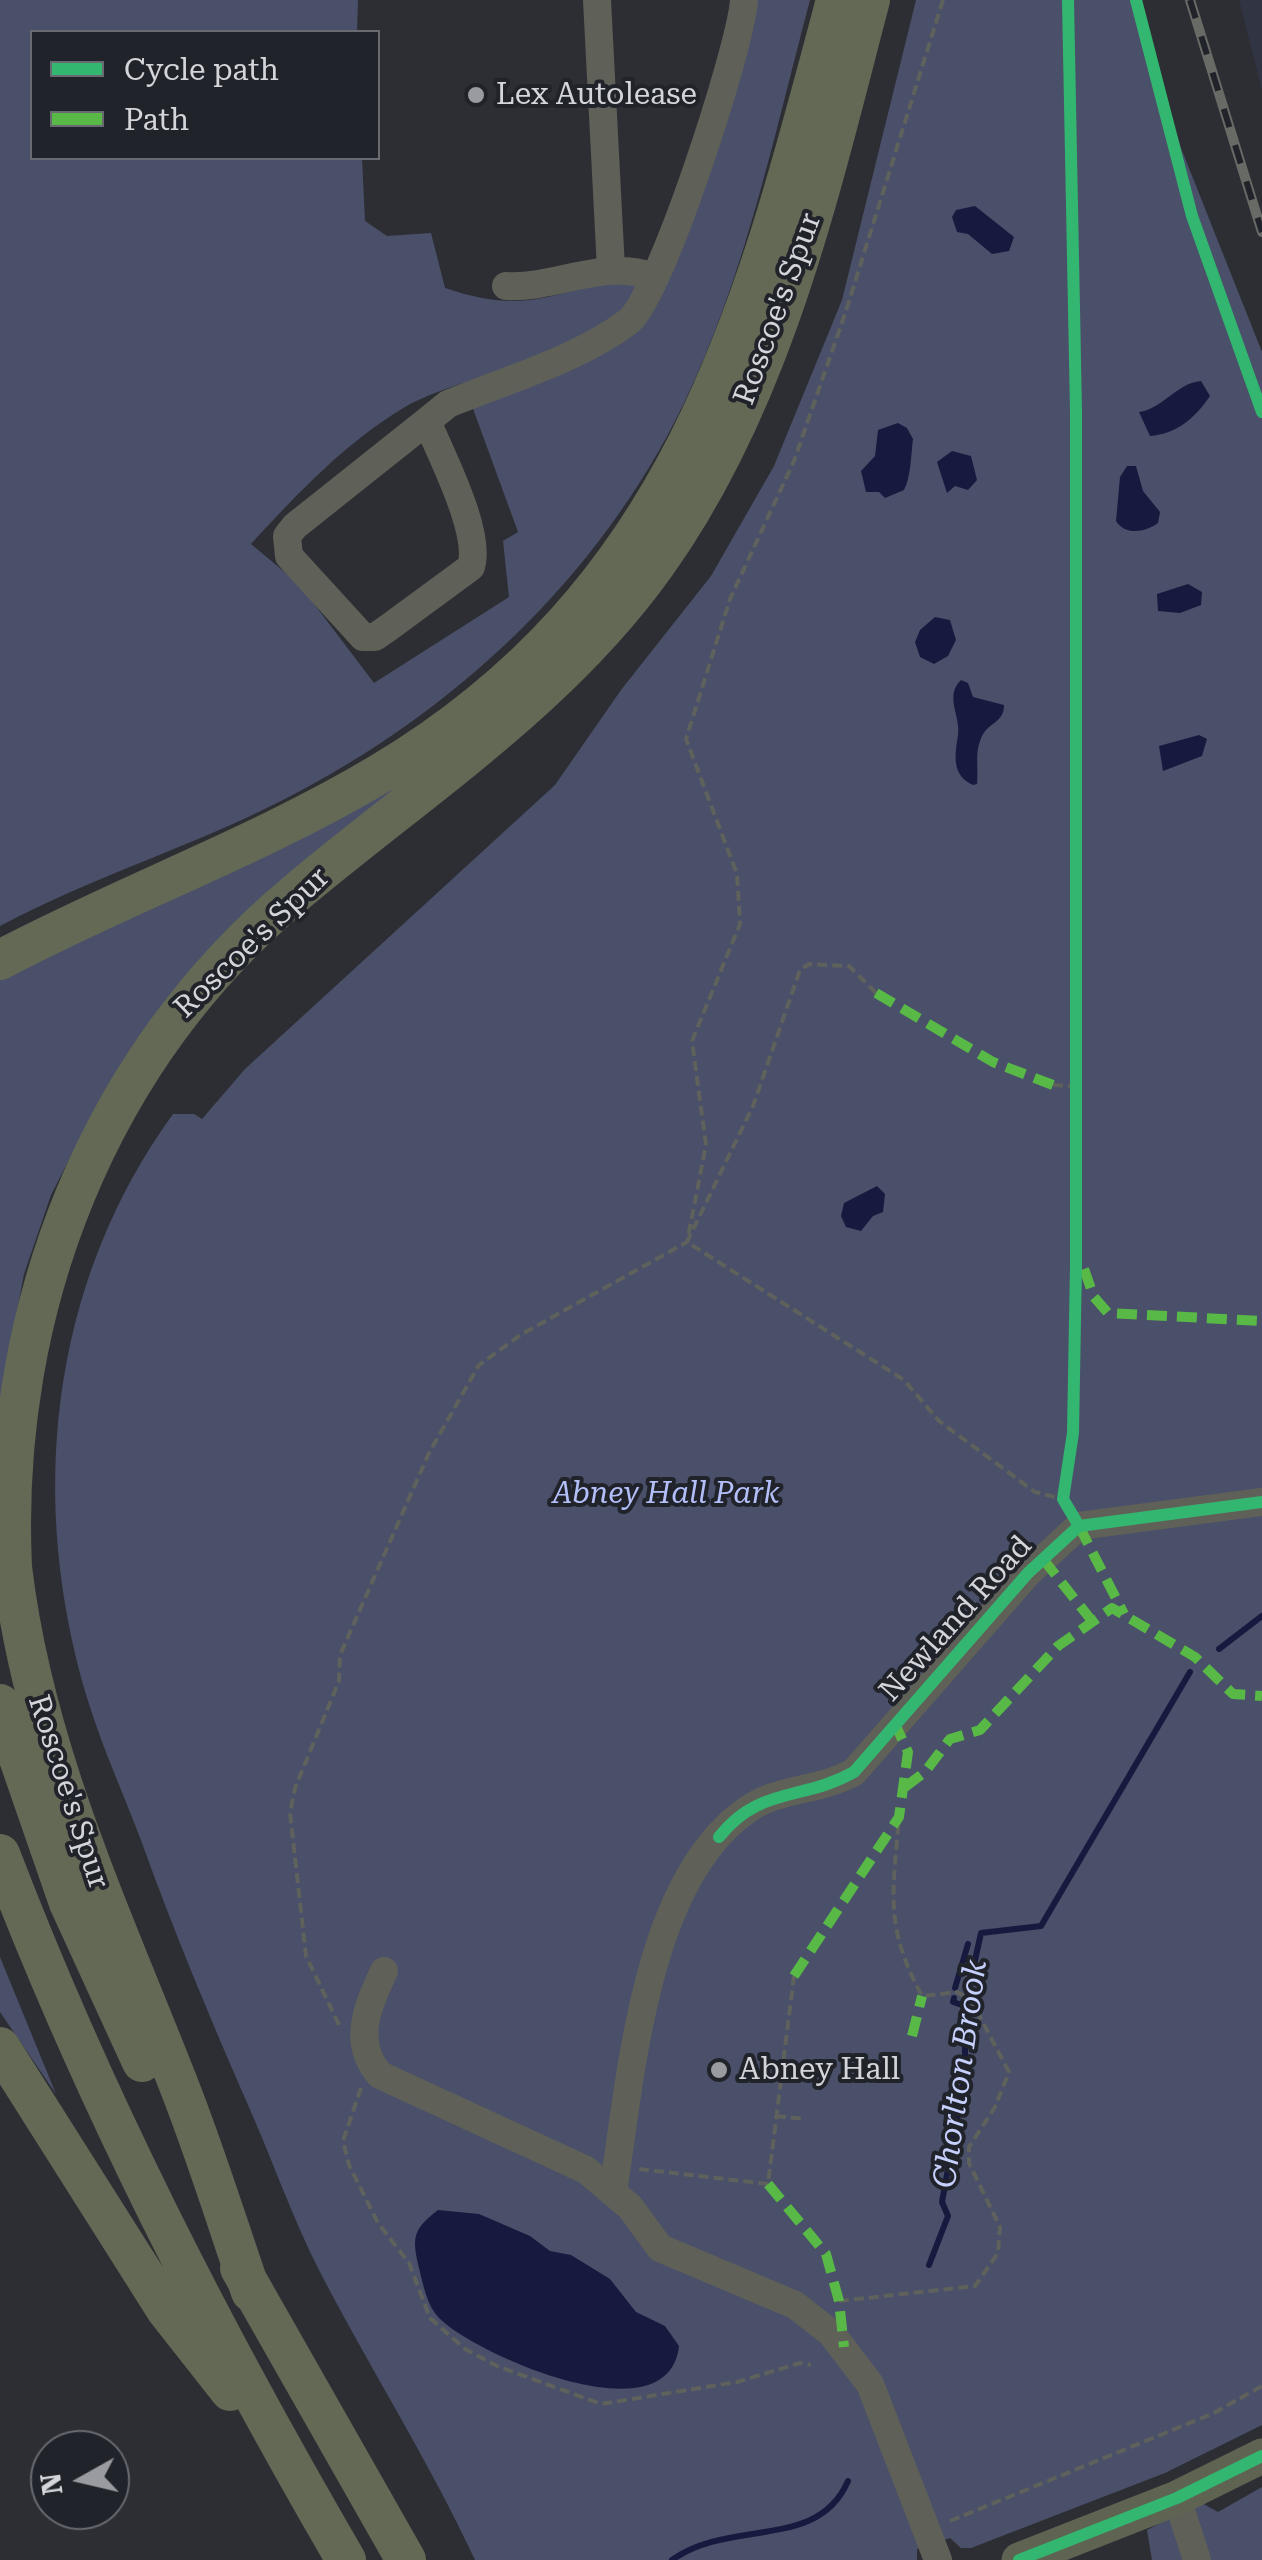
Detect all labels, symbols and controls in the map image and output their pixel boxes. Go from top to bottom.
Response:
legend [30,30,380,160]
text: Cycle path [124,52,279,87]
place label: Lex Autolease [496,77,697,113]
marker: Lex Autolease [465,84,487,106]
text: Path [124,102,189,137]
street label: Roscoe's Spur [727,208,829,410]
street label: Roscoe's Spur [167,860,337,1026]
park label: Abney Hall Park [553,1476,779,1512]
street label: Newland Road [872,1529,1040,1709]
street label: Roscoe's Spur [20,1691,116,1893]
water label: Chorlton Brook [926,1957,996,2191]
place label: Abney Hall [739,2052,900,2088]
marker: Abney Hall [708,2059,730,2081]
north arrow [30,2430,130,2530]
text: N [34,2471,70,2497]

